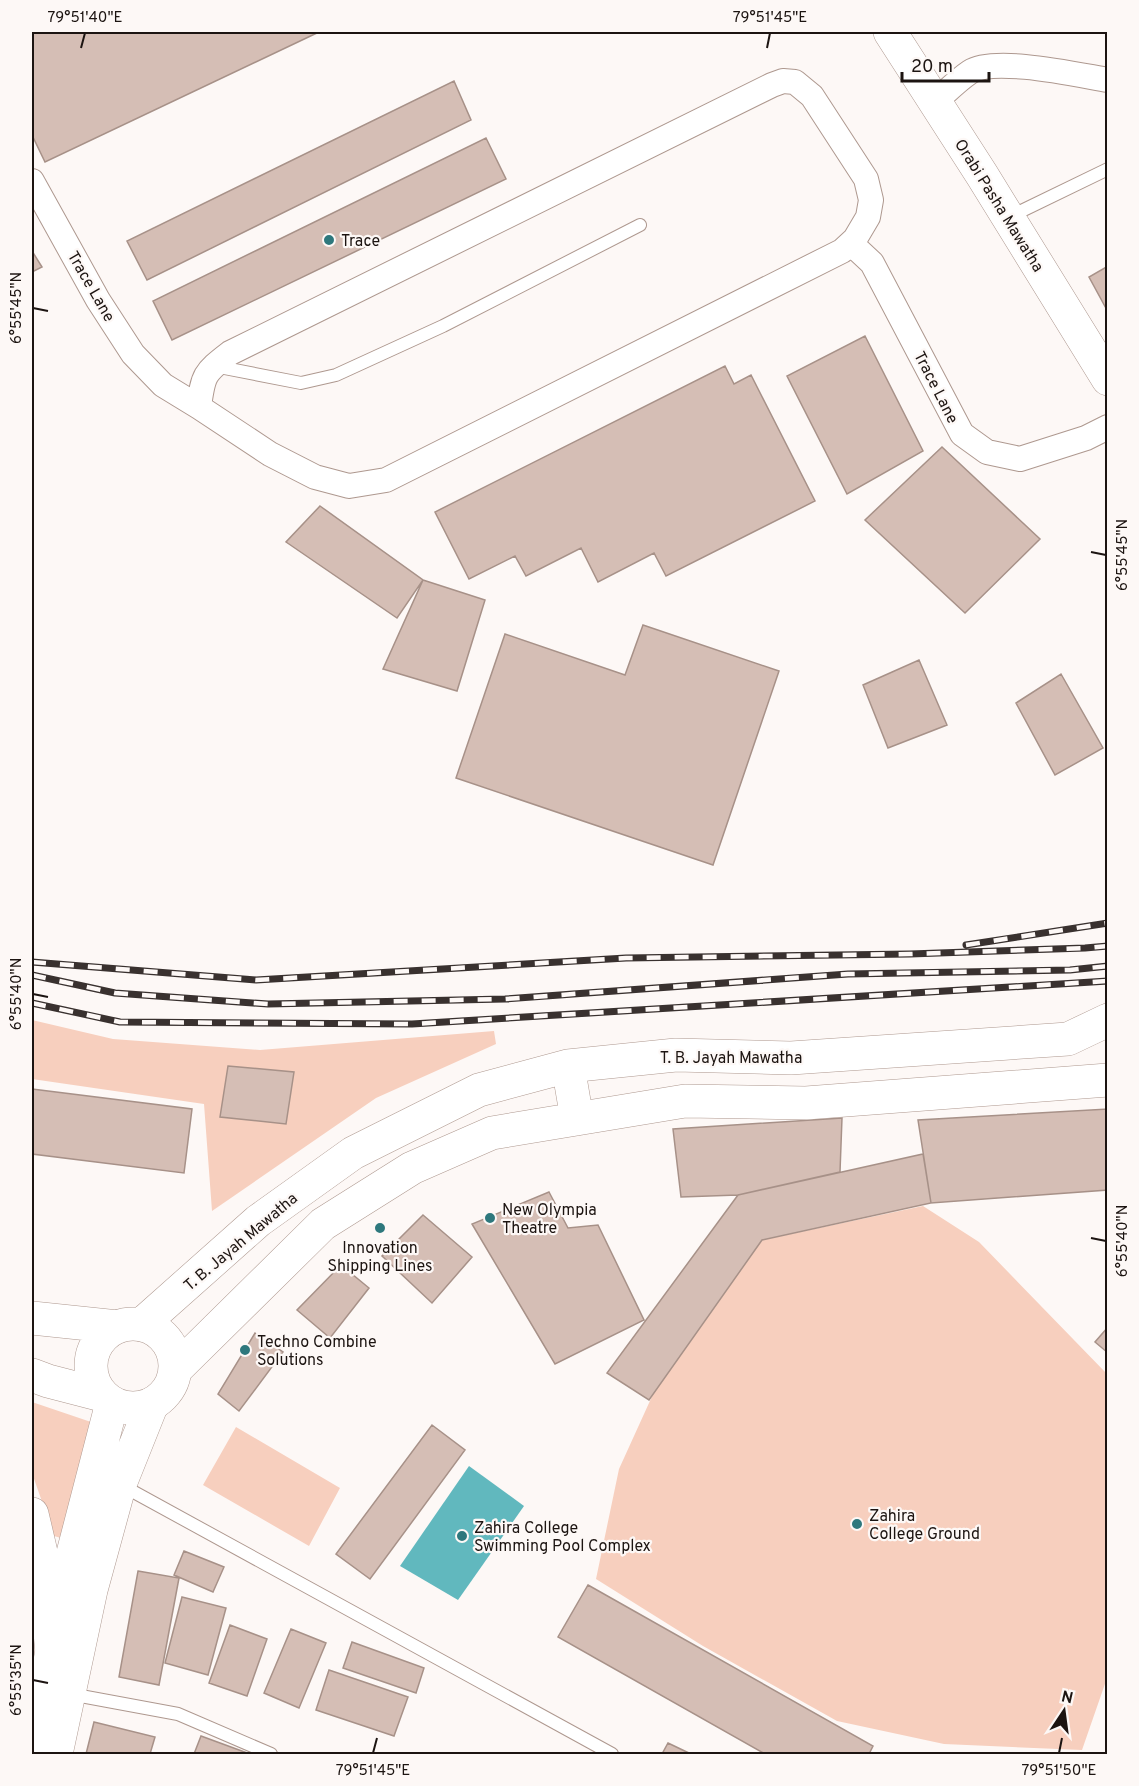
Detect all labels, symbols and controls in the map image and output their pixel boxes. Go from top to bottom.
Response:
text: 79°51'40"E [47,9,123,28]
text: 79°51'45"E [733,9,807,28]
scale bar [902,45,989,83]
text: 20 m [911,56,953,79]
street label: Orabi Pasha Mawatha [949,136,1047,276]
place label: Trace [341,232,380,252]
marker: Trace [322,233,336,247]
street label: Trace Lane [62,248,119,326]
text: 6°55'45"N [8,272,27,344]
street label: Trace Lane [909,348,962,427]
text: 6°55'45"N [1114,519,1133,591]
text: 6°55'40"N [8,958,27,1030]
street label: T. B. Jayah Mawatha [660,1049,802,1069]
street label: T. B. Jayah Mawatha [180,1189,302,1296]
place label: New Olympia Theatre [502,1201,597,1239]
text: 6°55'40"N [1114,1205,1133,1277]
marker: New Olympia Theatre [483,1211,497,1225]
marker: Innovation Shipping Lines [373,1221,387,1235]
place label: Innovation Shipping Lines [328,1239,432,1277]
place label: Techno Combine Solutions [257,1333,377,1371]
marker: Techno Combine Solutions [238,1343,252,1357]
place label: Zahira College Ground [869,1507,980,1545]
marker: Zahira College Ground [850,1517,864,1531]
place label: Zahira College Swimming Pool Complex [474,1519,651,1557]
marker: Zahira College Swimming Pool Complex [455,1529,469,1543]
text: 6°55'35"N [8,1644,27,1716]
north arrow [1034,1681,1094,1741]
text: N [1059,1687,1075,1709]
text: 79°51'45"E [336,1762,410,1781]
text: 79°51'50"E [1022,1762,1097,1781]

